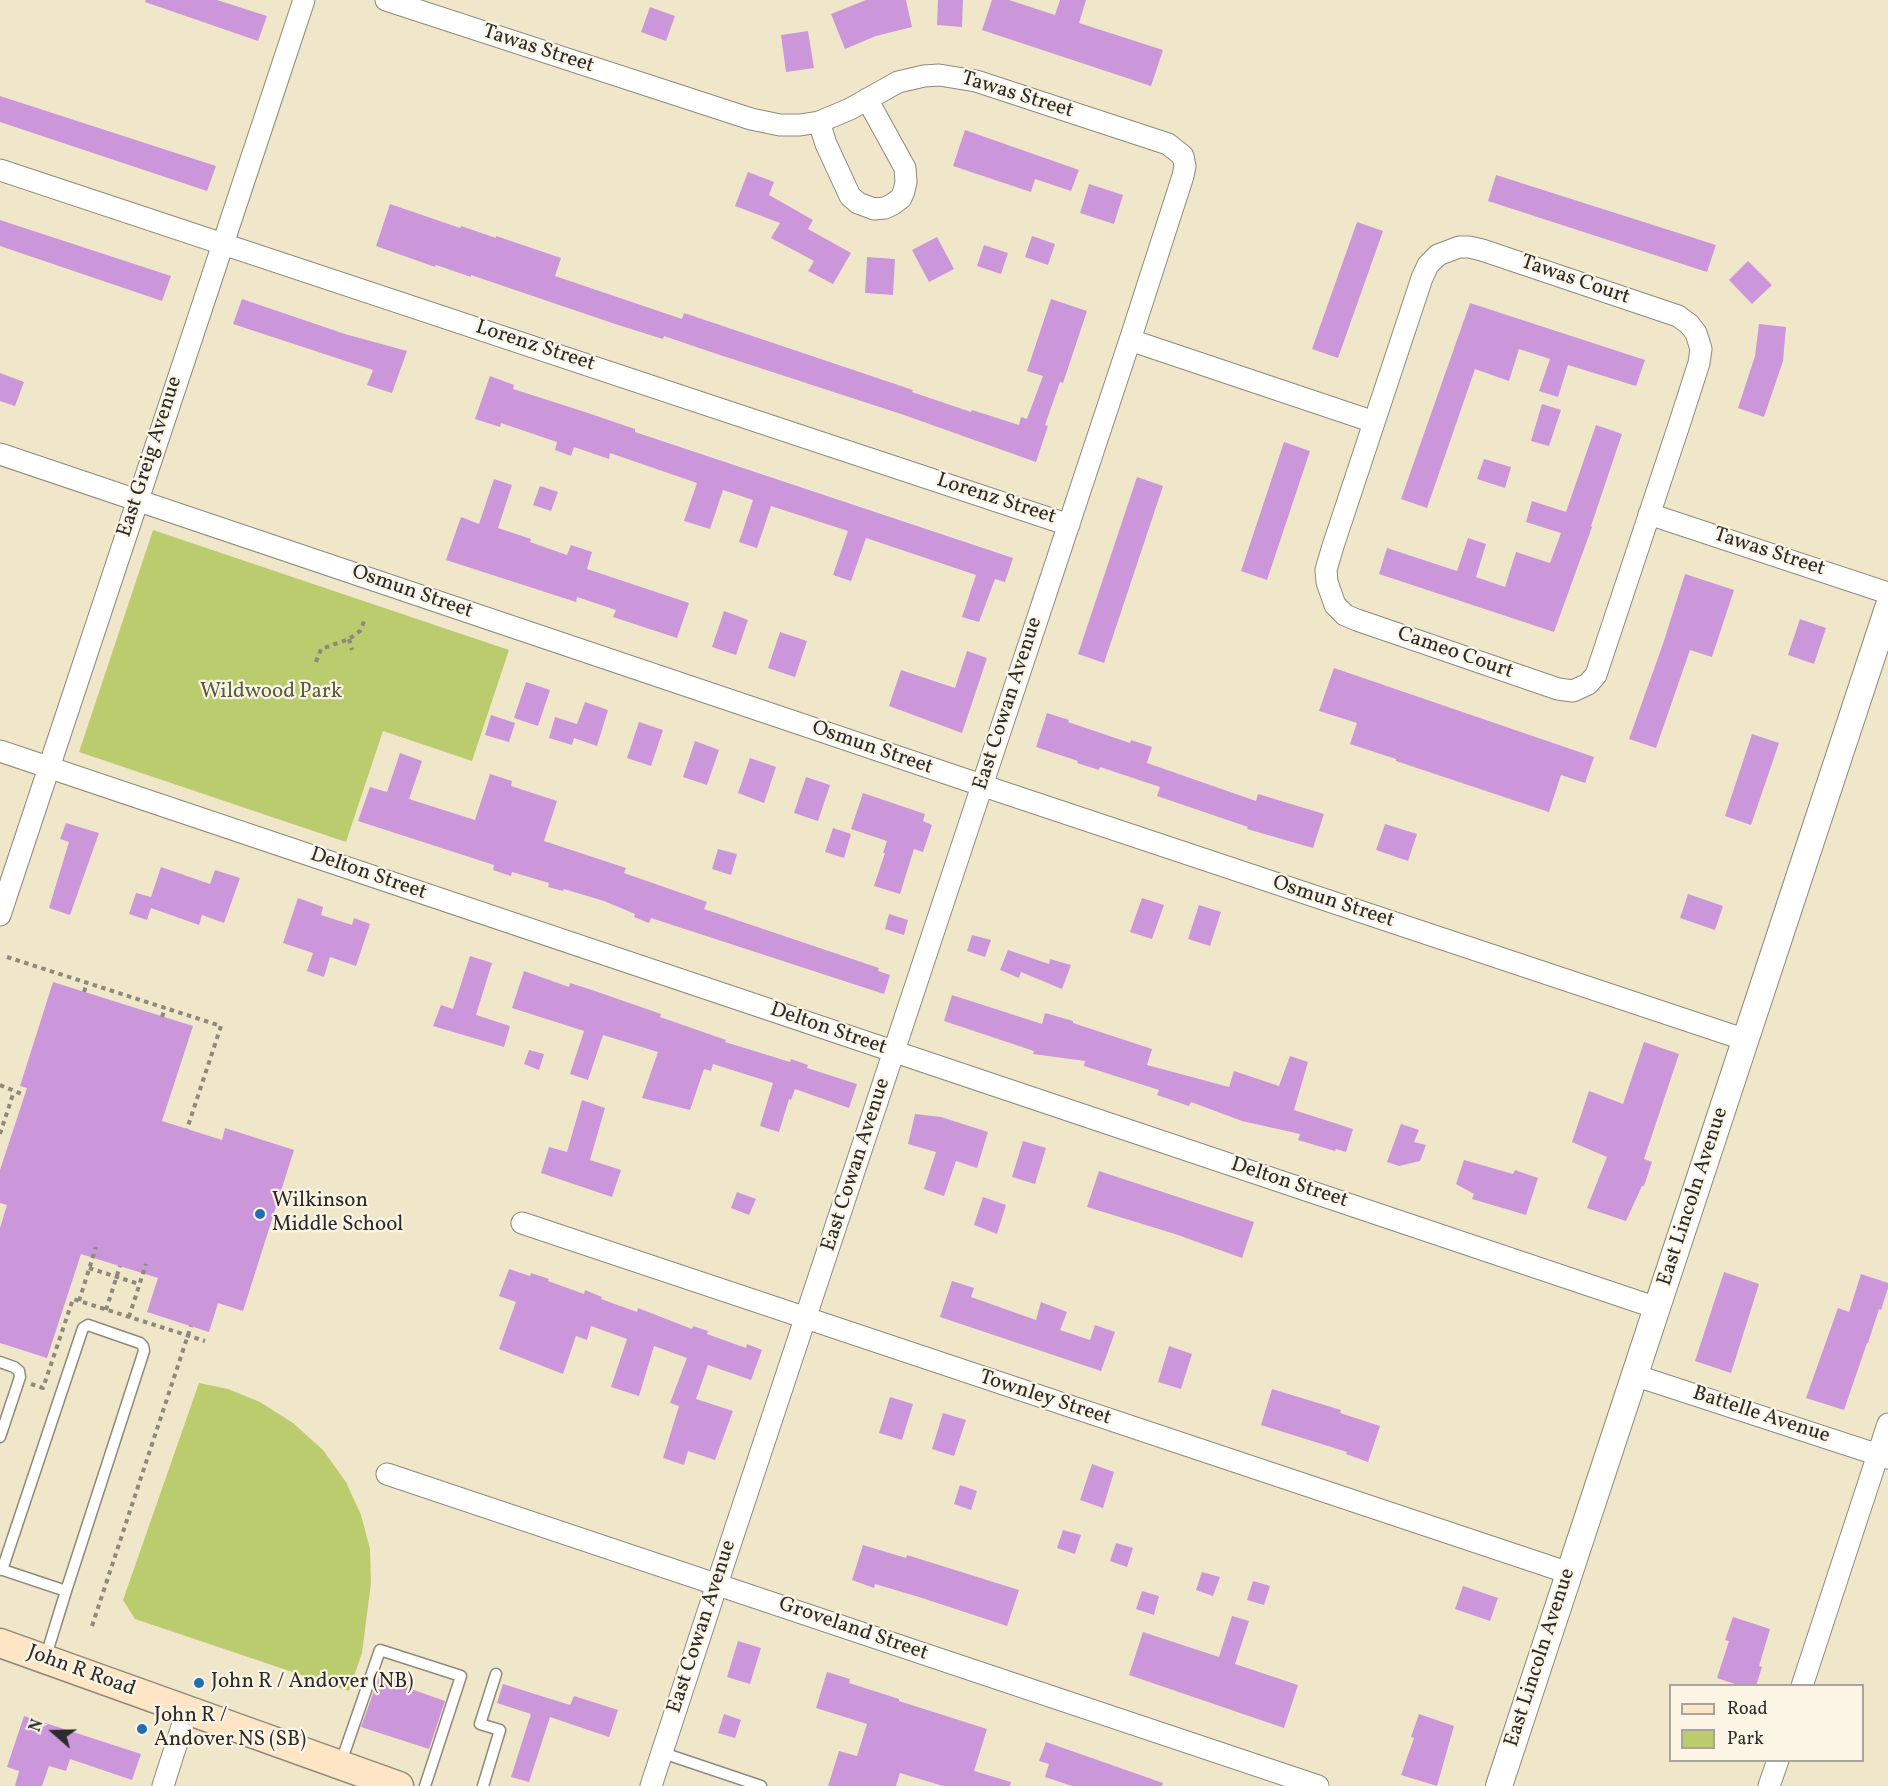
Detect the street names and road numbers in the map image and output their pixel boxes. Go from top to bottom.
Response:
street label: Tawas Street [479,20,597,80]
street label: Tawas Street [958,67,1076,125]
street label: Tawas Court [1517,251,1633,311]
street label: Lorenz Street [472,316,598,378]
street label: East Greig Avenue [113,373,189,541]
street label: Lorenz Street [933,469,1059,531]
street label: Tawas Street [1710,523,1828,583]
street label: Osmun Street [348,560,476,626]
street label: East Cowan Avenue [969,614,1049,794]
street label: Cameo Court [1394,622,1516,686]
street label: Osmun Street [808,716,936,782]
street label: Delton Street [306,843,430,907]
street label: Osmun Street [1269,871,1397,935]
street label: Delton Street [766,998,890,1062]
street label: East Cowan Avenue [817,1075,897,1255]
street label: East Lincoln Avenue [1653,1105,1735,1289]
street label: Delton Street [1227,1153,1351,1215]
street label: Townley Street [976,1366,1114,1432]
street label: Battelle Avenue [1689,1382,1833,1450]
street label: East Cowan Avenue [663,1537,743,1717]
street label: East Lincoln Avenue [1500,1566,1582,1750]
street label: Groveland Street [775,1593,931,1667]
street label: John R Road [24,1641,138,1703]

